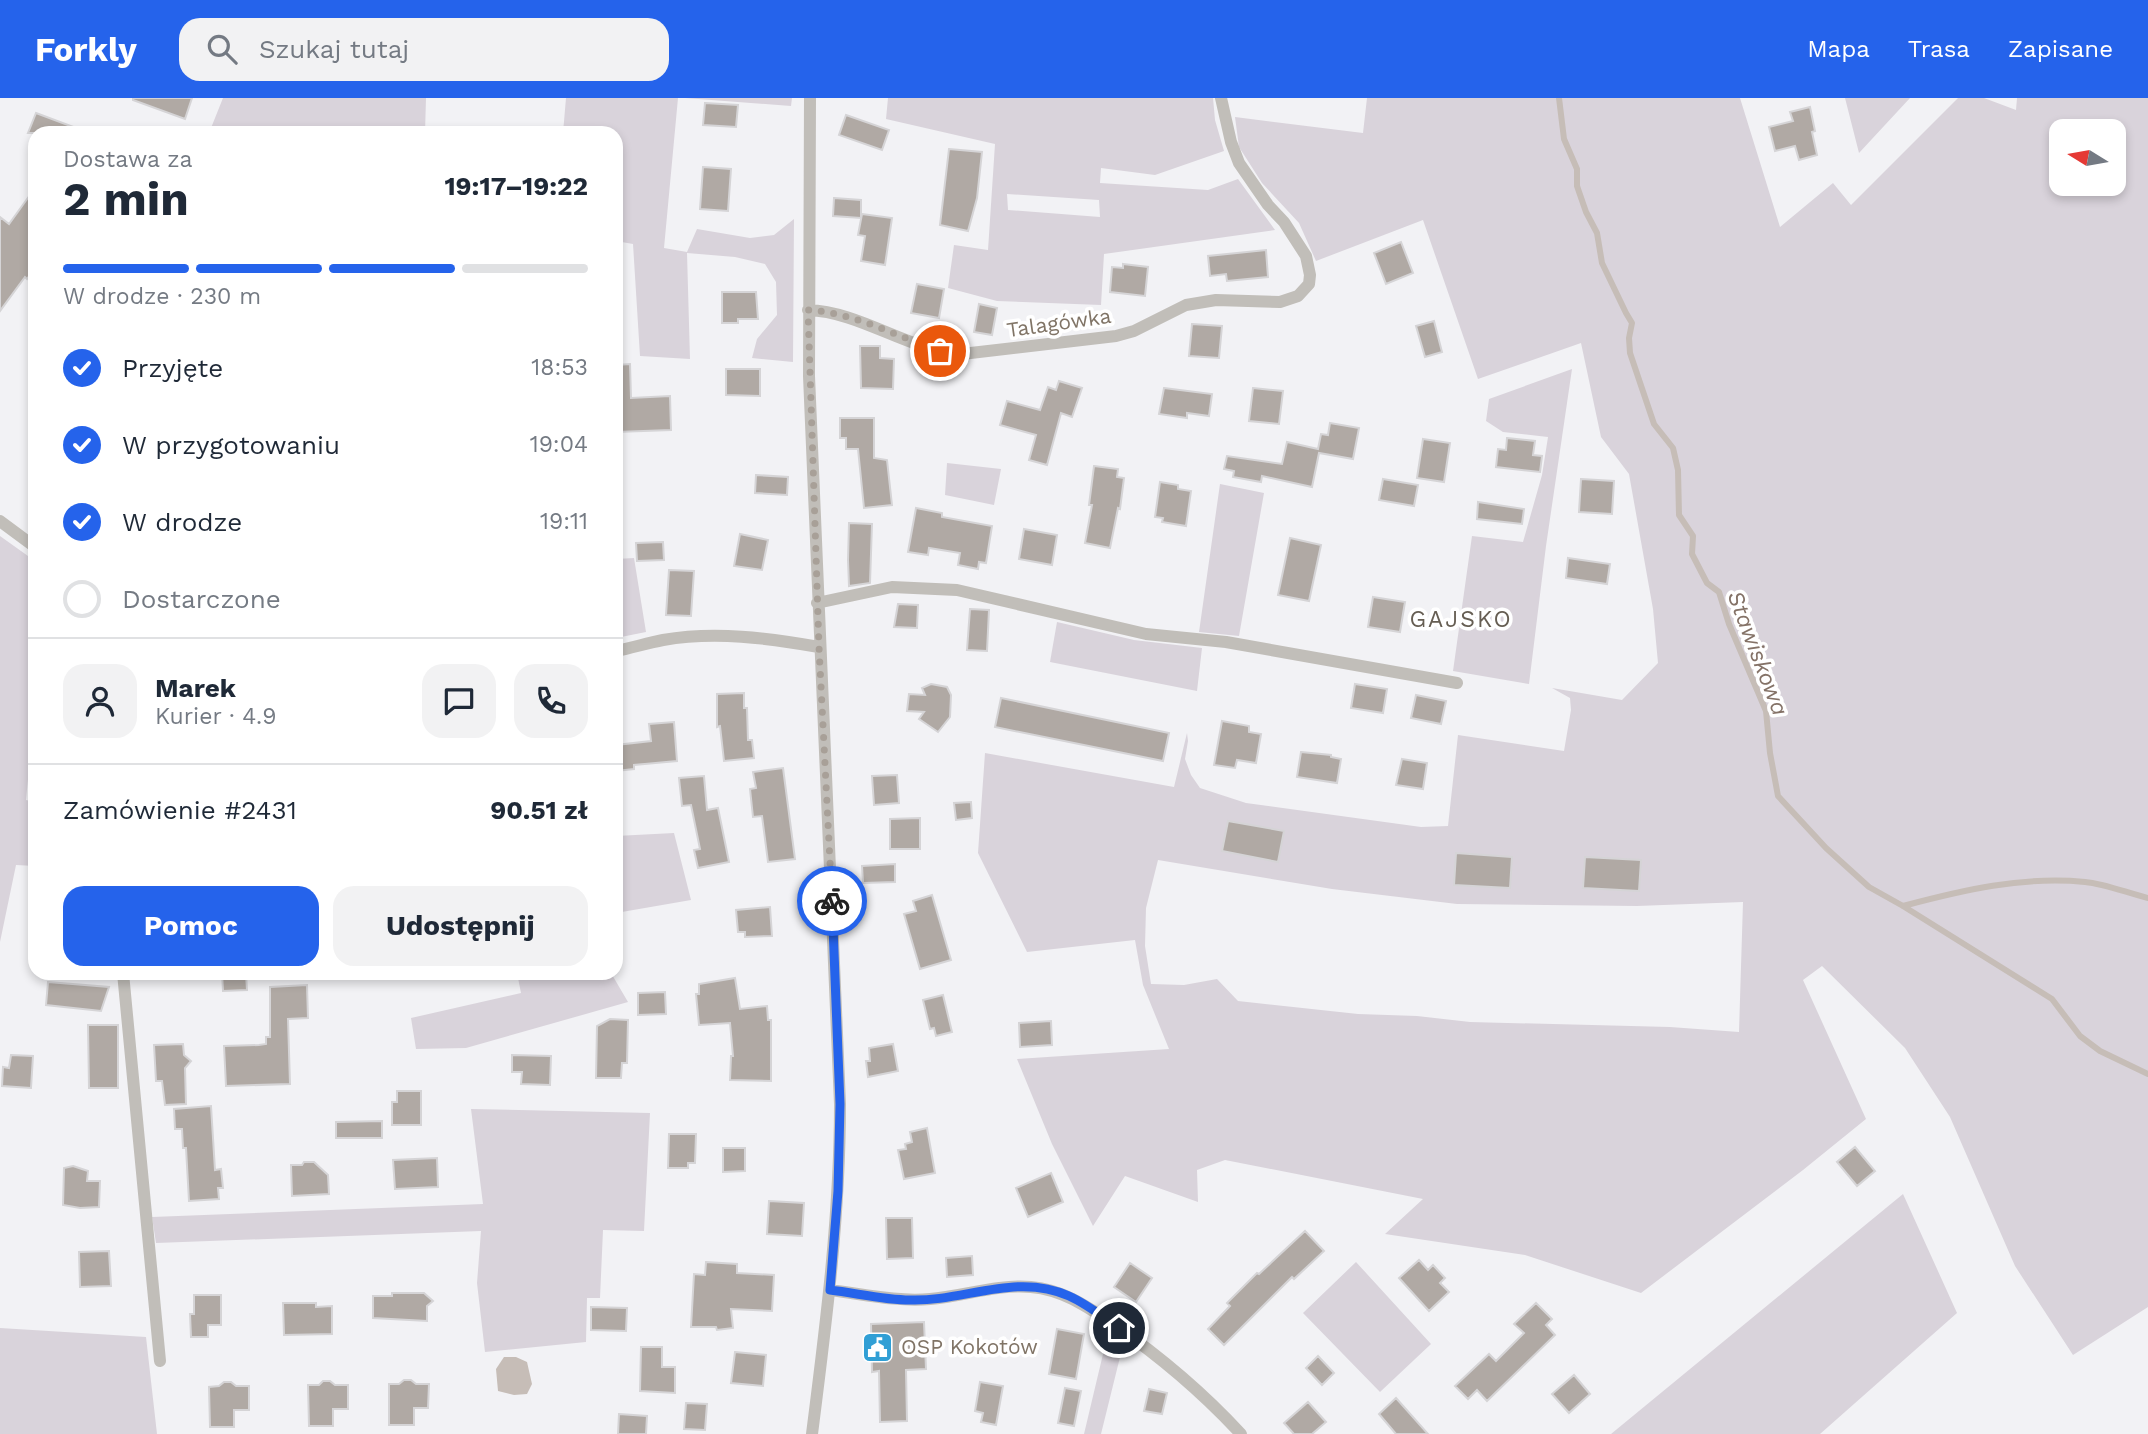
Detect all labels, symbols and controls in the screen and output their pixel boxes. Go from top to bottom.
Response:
search box [179,18,669,81]
text: Forkly [35,30,137,69]
icon: search [203,30,241,68]
text: Szukaj tutaj [259,34,409,64]
text: Mapa [1807,35,1870,63]
text: Trasa [1908,35,1970,63]
text: Zapisane [2008,35,2113,63]
north arrow [2049,119,2126,196]
map controls [2049,119,2126,196]
text: Dostawa za [63,146,193,173]
text: 19:17–19:22 [444,171,588,201]
text: 2 min [63,172,189,226]
text: W drodze · 230 m [63,283,261,310]
street label: Talagówka [1005,303,1113,342]
pin [910,321,970,381]
icon: bag [921,332,959,370]
icon: check [63,349,101,387]
text: Przyjęte [122,353,223,383]
text: 18:53 [531,354,588,381]
icon: check [63,426,101,464]
text: W przygotowaniu [122,430,340,460]
text: 19:04 [530,431,588,458]
icon: check [63,503,101,541]
text: W drodze [122,507,242,537]
text: 19:11 [540,508,588,535]
text: Dostarczone [122,584,281,614]
water label: Stawiskowa [1721,587,1794,719]
district label: GAJSKO [1409,606,1513,633]
button: person [63,664,137,738]
button: chat [422,664,496,738]
button: phone [514,664,588,738]
text: Marek [155,673,236,703]
text: Kurier · 4.9 [155,703,276,730]
text: Zamówienie #2431 [63,795,297,825]
text: 90.51 zł [490,795,588,825]
courier [797,866,867,936]
icon: bike [813,882,851,920]
button: Pomoc [63,886,319,966]
button: Udostępnij [333,886,588,966]
pin [1089,1298,1149,1358]
icon: home [1100,1309,1138,1347]
public building icon: OSP Kokotów [861,1330,895,1364]
place label: OSP Kokotów [901,1334,1038,1359]

